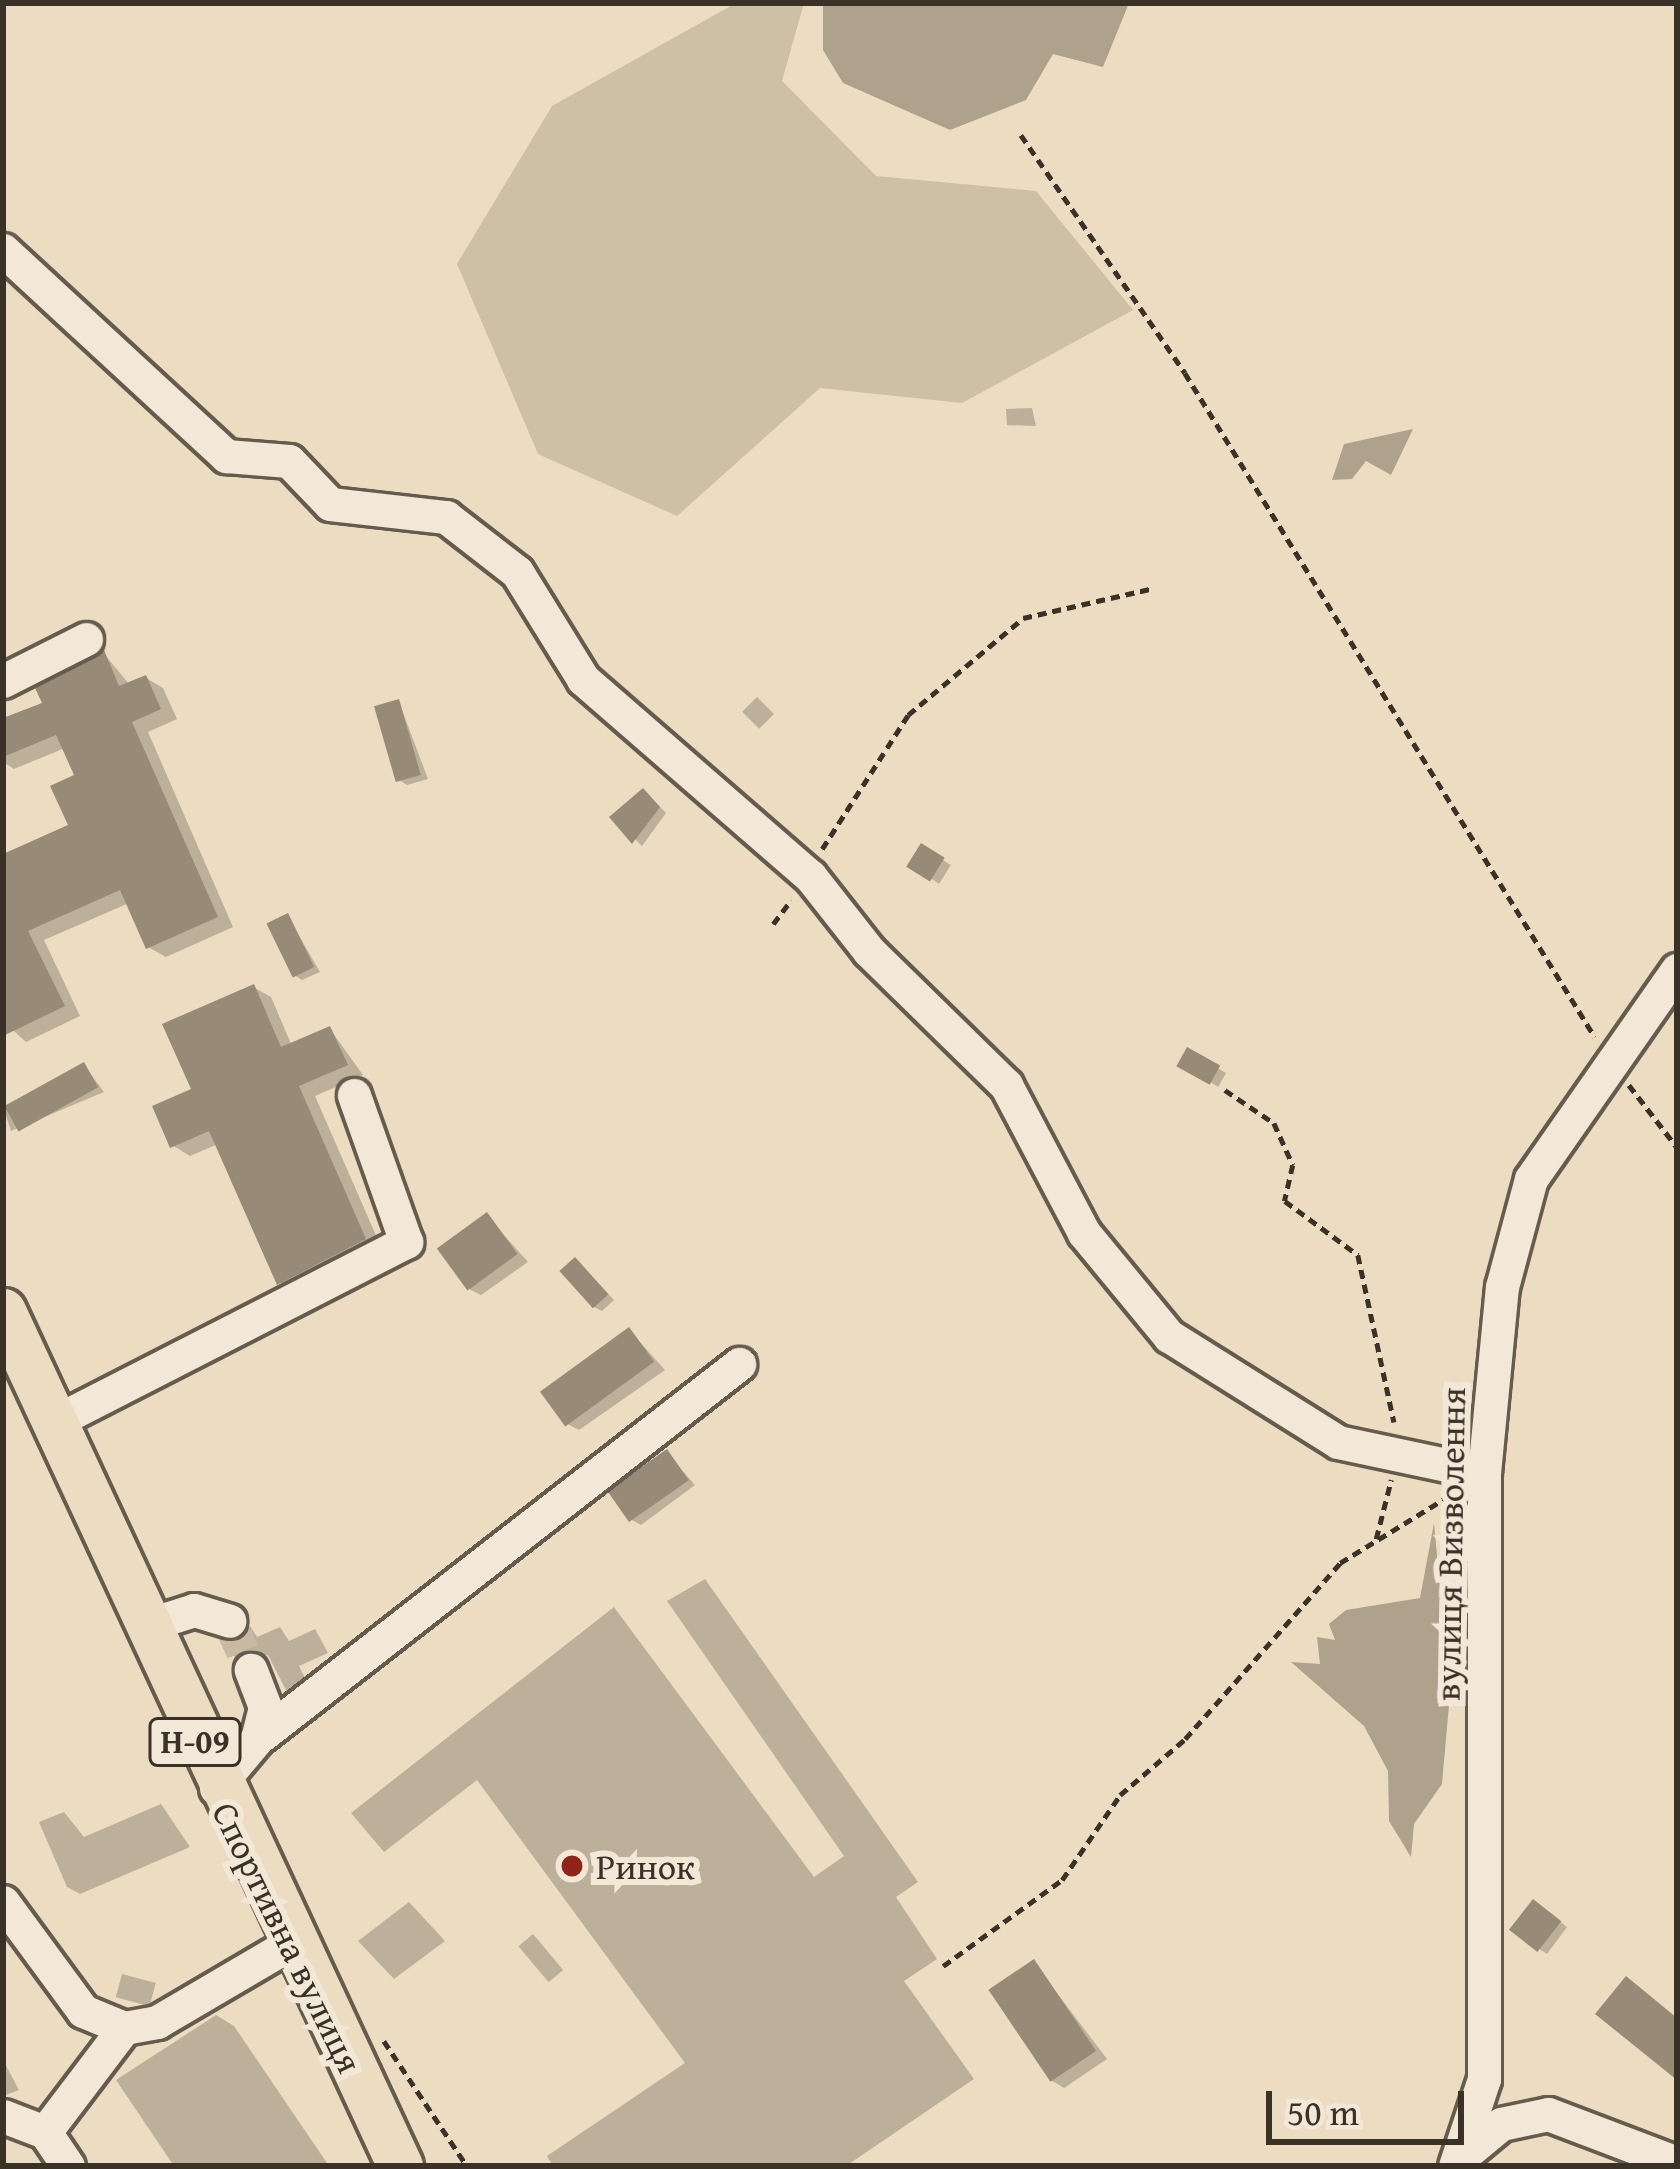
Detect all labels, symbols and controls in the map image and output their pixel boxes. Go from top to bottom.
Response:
street label: вулиця Визволення [1425,1387,1473,1701]
road number: Н-09 [147,1715,243,1769]
street label: Спортивна вулиця [204,1795,372,2079]
place label: Ринок [596,1844,695,1888]
marker: Ринок [559,1853,585,1879]
scale bar [1272,2067,1470,2141]
text: 50 m [1287,2085,1359,2138]

